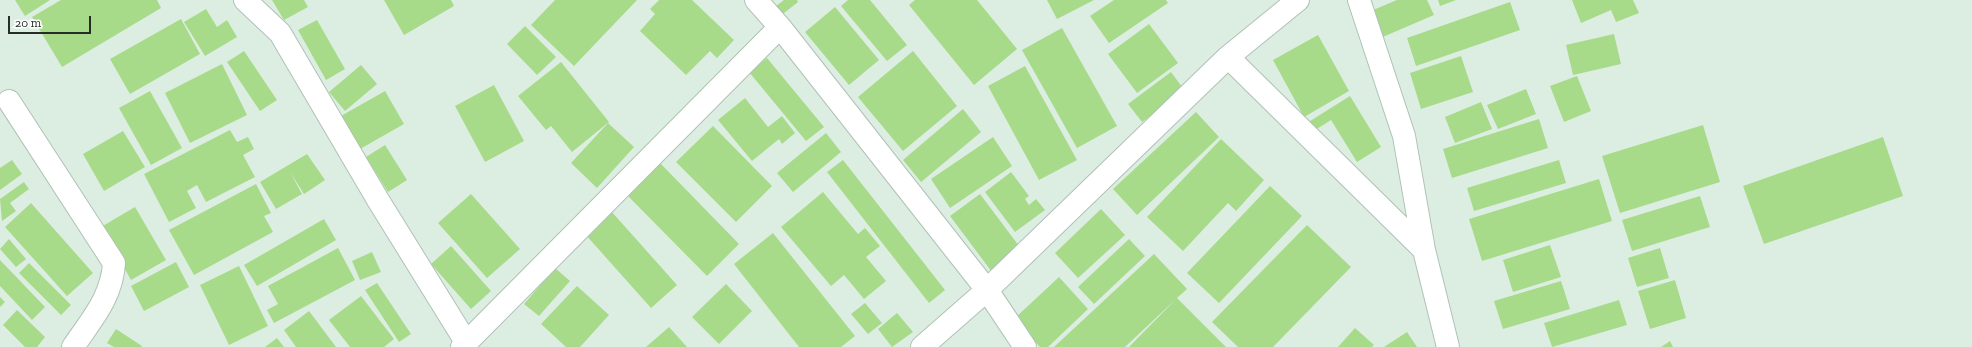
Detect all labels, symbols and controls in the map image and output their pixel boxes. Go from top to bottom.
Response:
scale bar [10,8,93,34]
text: 20 m [15,16,41,30]

